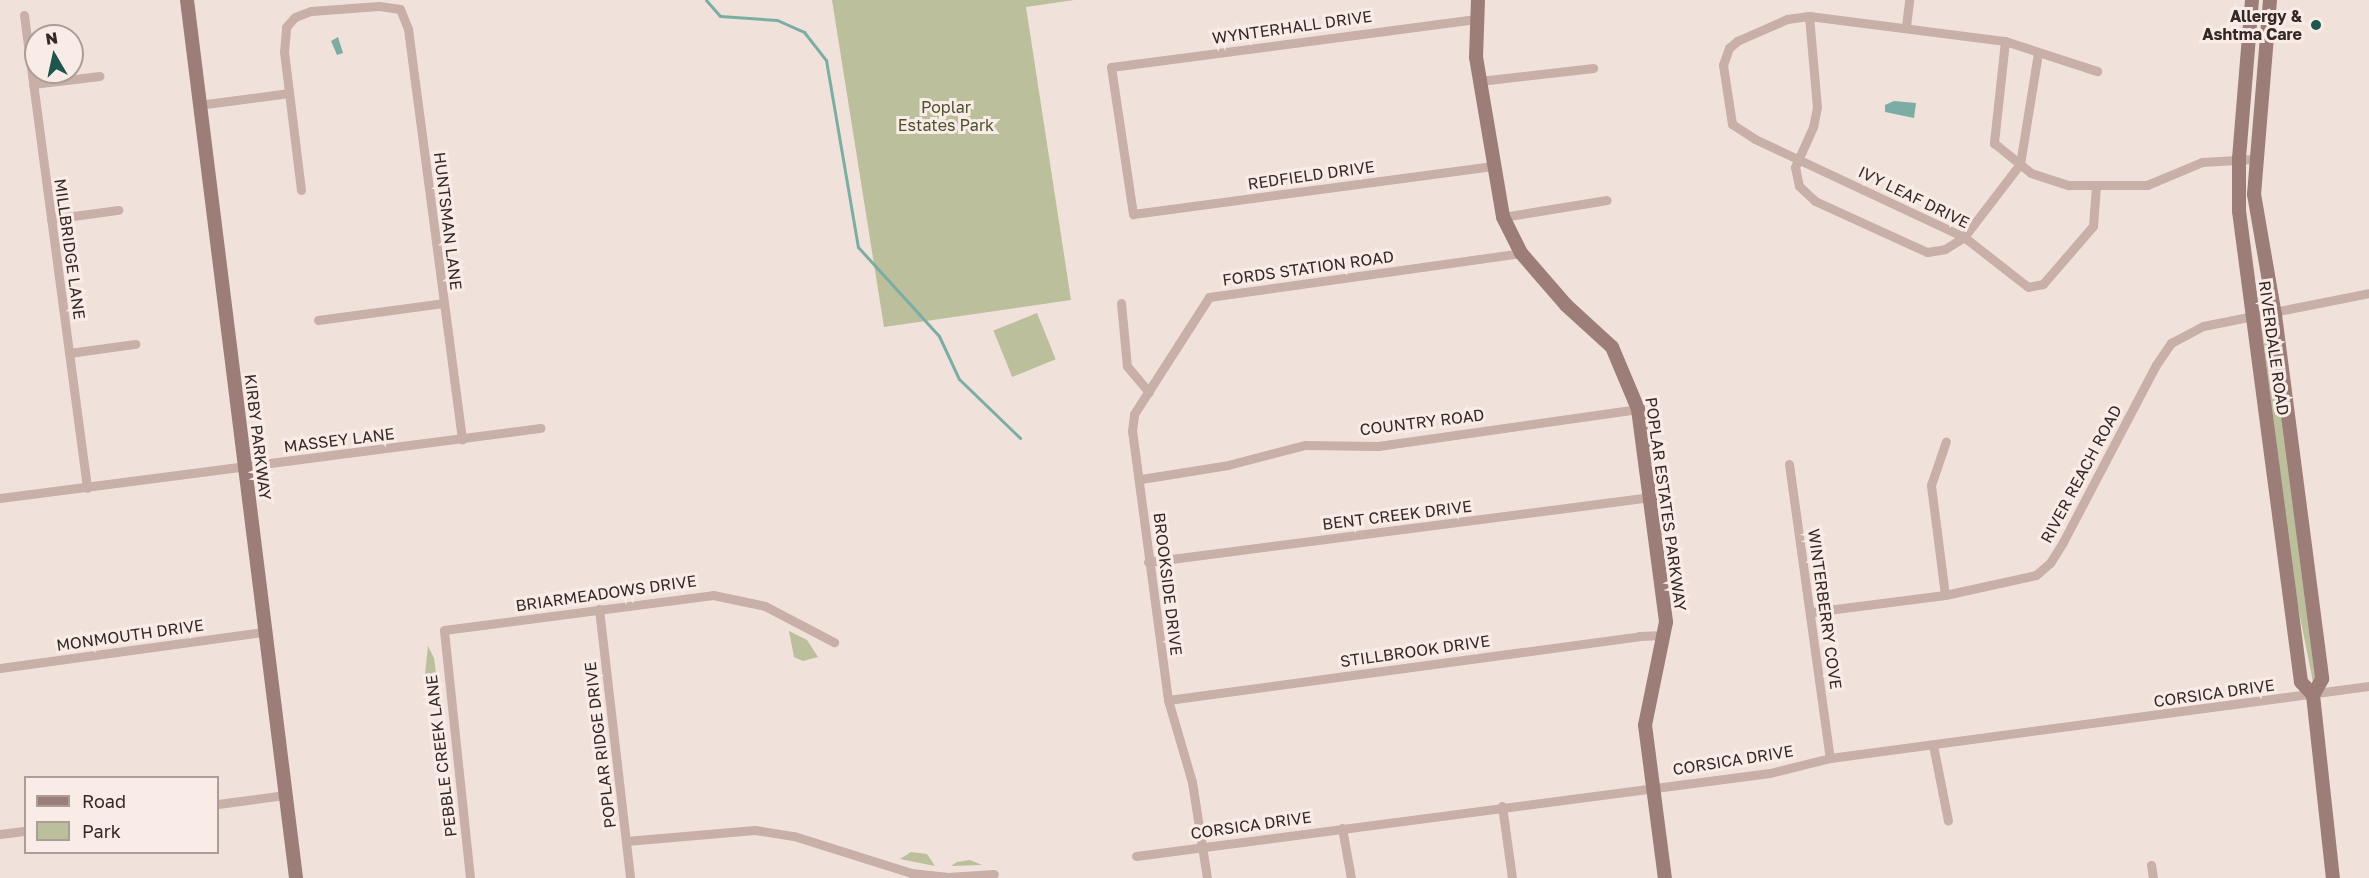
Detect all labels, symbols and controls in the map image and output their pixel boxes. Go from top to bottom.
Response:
street label: WYNTERHALL DRIVE [1211,6,1373,48]
place label: Allergy & Ashtma Care [2202,6,2302,44]
marker: Allergy & Ashtma Care [2307,16,2325,34]
north arrow [24,24,84,84]
text: N [44,27,59,49]
park label: Poplar Estates Park [898,97,994,135]
street label: HUNTSMAN LANE [430,151,466,291]
street label: REDFIELD DRIVE [1246,157,1376,193]
street label: IVY LEAF DRIVE [1855,162,1973,232]
street label: MILLBRIDGE LANE [51,177,89,321]
street label: FORDS STATION ROAD [1221,246,1395,290]
street label: RIVERDALE ROAD [2255,279,2293,417]
street label: KIRBY PARKWAY [241,373,275,501]
street label: POPLAR ESTATES PARKWAY [1641,396,1691,612]
street label: RIVER REACH ROAD [2036,402,2126,546]
street label: COUNTRY ROAD [1359,405,1485,439]
street label: MASSEY LANE [283,424,395,456]
street label: BENT CREEK DRIVE [1321,496,1473,534]
street label: BROOKSIDE DRIVE [1150,511,1186,657]
street label: WINTERBERRY COVE [1804,527,1846,691]
street label: BRIARMEADOWS DRIVE [514,571,698,615]
street label: MONMOUTH DRIVE [55,615,205,655]
street label: STILLBROOK DRIVE [1339,631,1491,671]
street label: POPLAR RIDGE DRIVE [580,661,620,829]
street label: PEBBLE CREEK LANE [422,674,460,838]
street label: CORSICA DRIVE [2152,675,2276,711]
street label: CORSICA DRIVE [1671,741,1795,779]
legend [24,776,219,854]
text: Road [82,790,126,812]
street label: CORSICA DRIVE [1189,807,1313,843]
text: Park [82,820,121,842]

